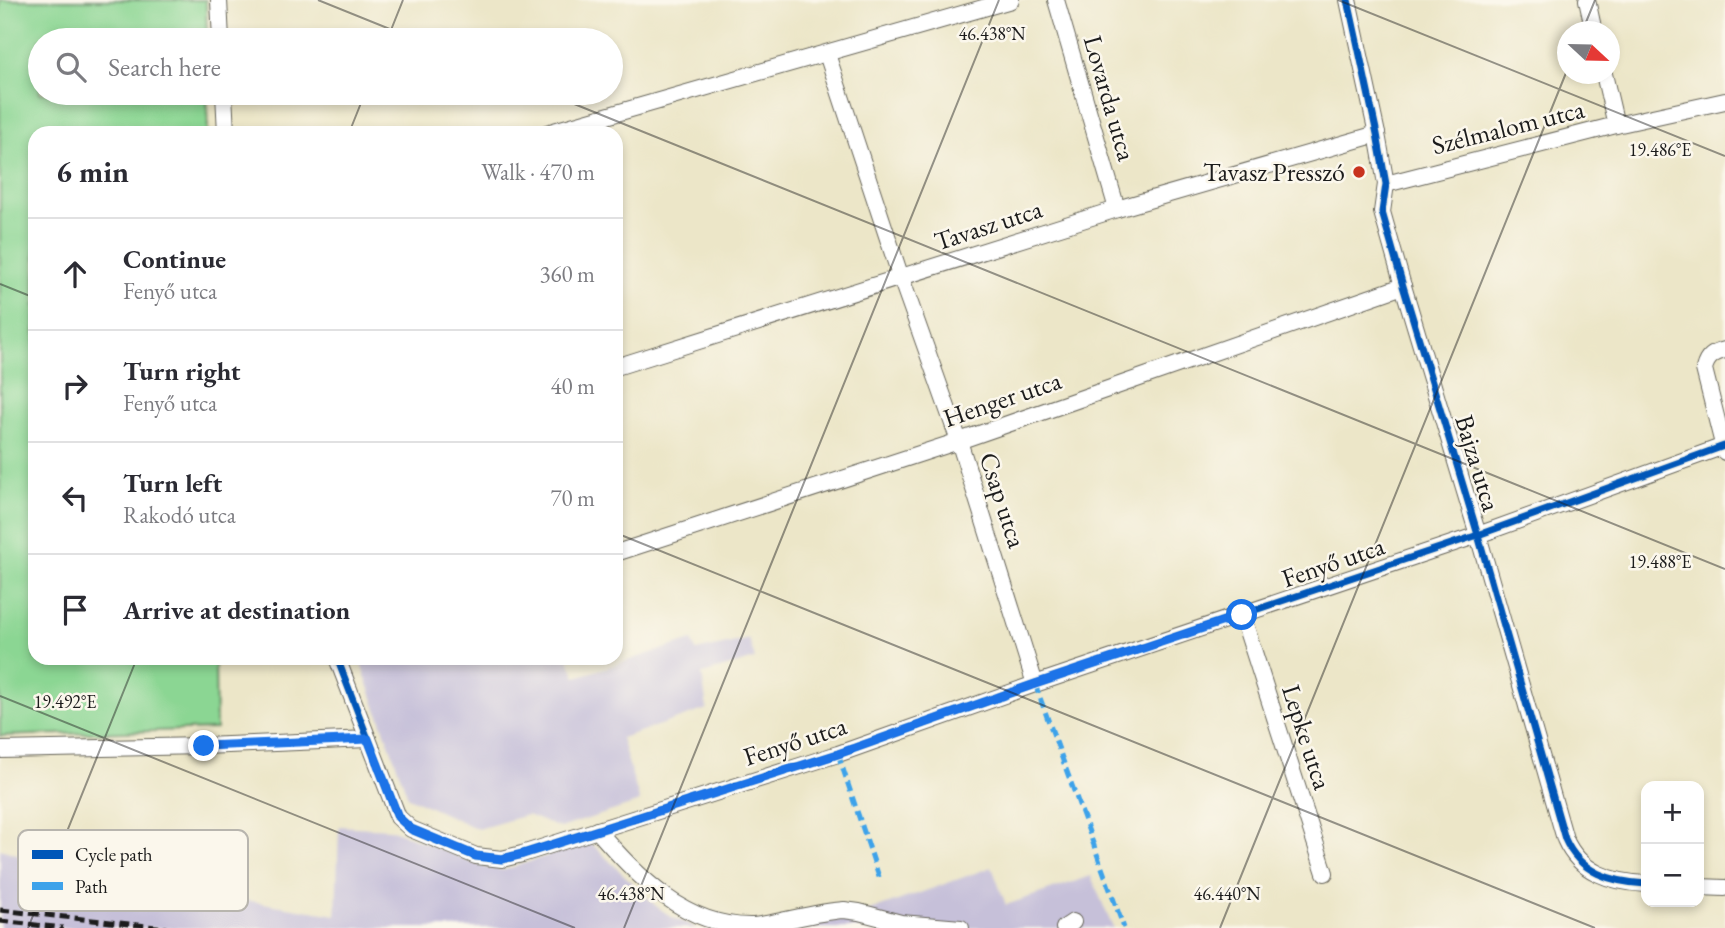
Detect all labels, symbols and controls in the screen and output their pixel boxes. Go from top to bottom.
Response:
north arrow [1557,21,1620,84]
text: 46.438°N [959,22,1026,45]
search box [28,28,623,105]
street label: Lovarda utca [1076,31,1144,165]
icon: search [52,48,90,86]
text: Search here [108,50,221,84]
street label: Szélmalom utca [1428,92,1588,162]
text: 19.486°E [1629,138,1691,161]
text: 6 min [56,152,129,191]
place label: Tavasz Presszó [1203,155,1345,189]
text: Walk · 470 m [481,157,595,187]
marker: Tavasz Presszó [1351,164,1367,180]
street label: Tavasz utca [930,191,1047,258]
text: Continue [123,242,226,276]
icon: ahead [56,255,94,293]
text: 360 m [539,259,595,289]
text: Fenyő utca [123,276,217,306]
text: Turn right [123,354,241,388]
street label: Henger utca [938,363,1066,435]
icon: right [56,367,94,405]
text: 40 m [550,371,595,401]
text: Fenyő utca [123,388,217,418]
street label: Bajza utca [1447,411,1509,516]
street label: Csap utca [972,448,1035,553]
text: Turn left [123,466,222,500]
icon: left [56,479,94,517]
text: 70 m [550,483,595,513]
text: Rakodó utca [123,500,236,530]
street label: Fenyő utca [1277,528,1390,595]
text: 19.488°E [1629,550,1691,573]
icon: arrive [56,591,94,629]
text: Arrive at destination [123,593,350,627]
route start [1226,599,1257,630]
street label: Lepke utca [1274,680,1340,794]
text: 19.492°E [34,690,96,713]
street label: Fenyő utca [739,708,852,774]
route end [188,730,219,761]
map controls [1641,781,1704,907]
button: + [1641,781,1704,844]
legend [18,830,248,911]
text: Cycle path [75,842,153,867]
button: − [1641,844,1704,907]
text: Path [75,874,108,899]
text: 46.438°N [598,882,665,905]
text: 46.440°N [1194,882,1261,905]

